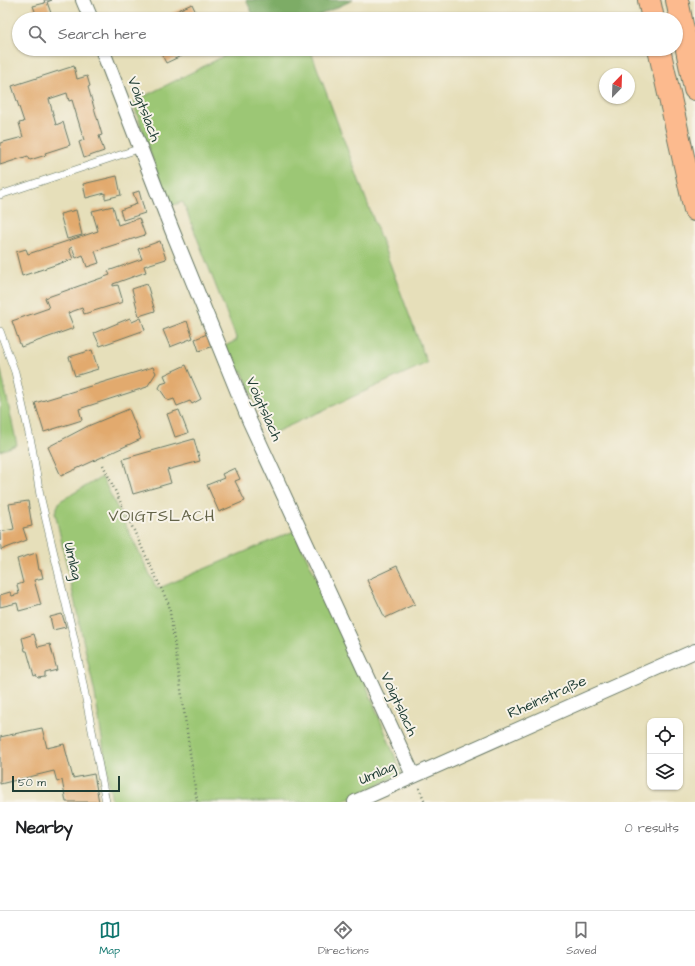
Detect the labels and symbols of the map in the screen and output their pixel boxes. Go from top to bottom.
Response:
north arrow [599,68,635,104]
street label: Voigtslach [121,73,166,146]
street label: Voigtslach [240,374,288,445]
district label: VOIGTSLACH [109,505,215,527]
street label: Umlag [58,540,88,582]
street label: Voigtslach [374,669,423,740]
street label: Rheinstraße [504,670,590,724]
street label: Umlag [355,756,399,791]
scale bar [12,774,120,793]

